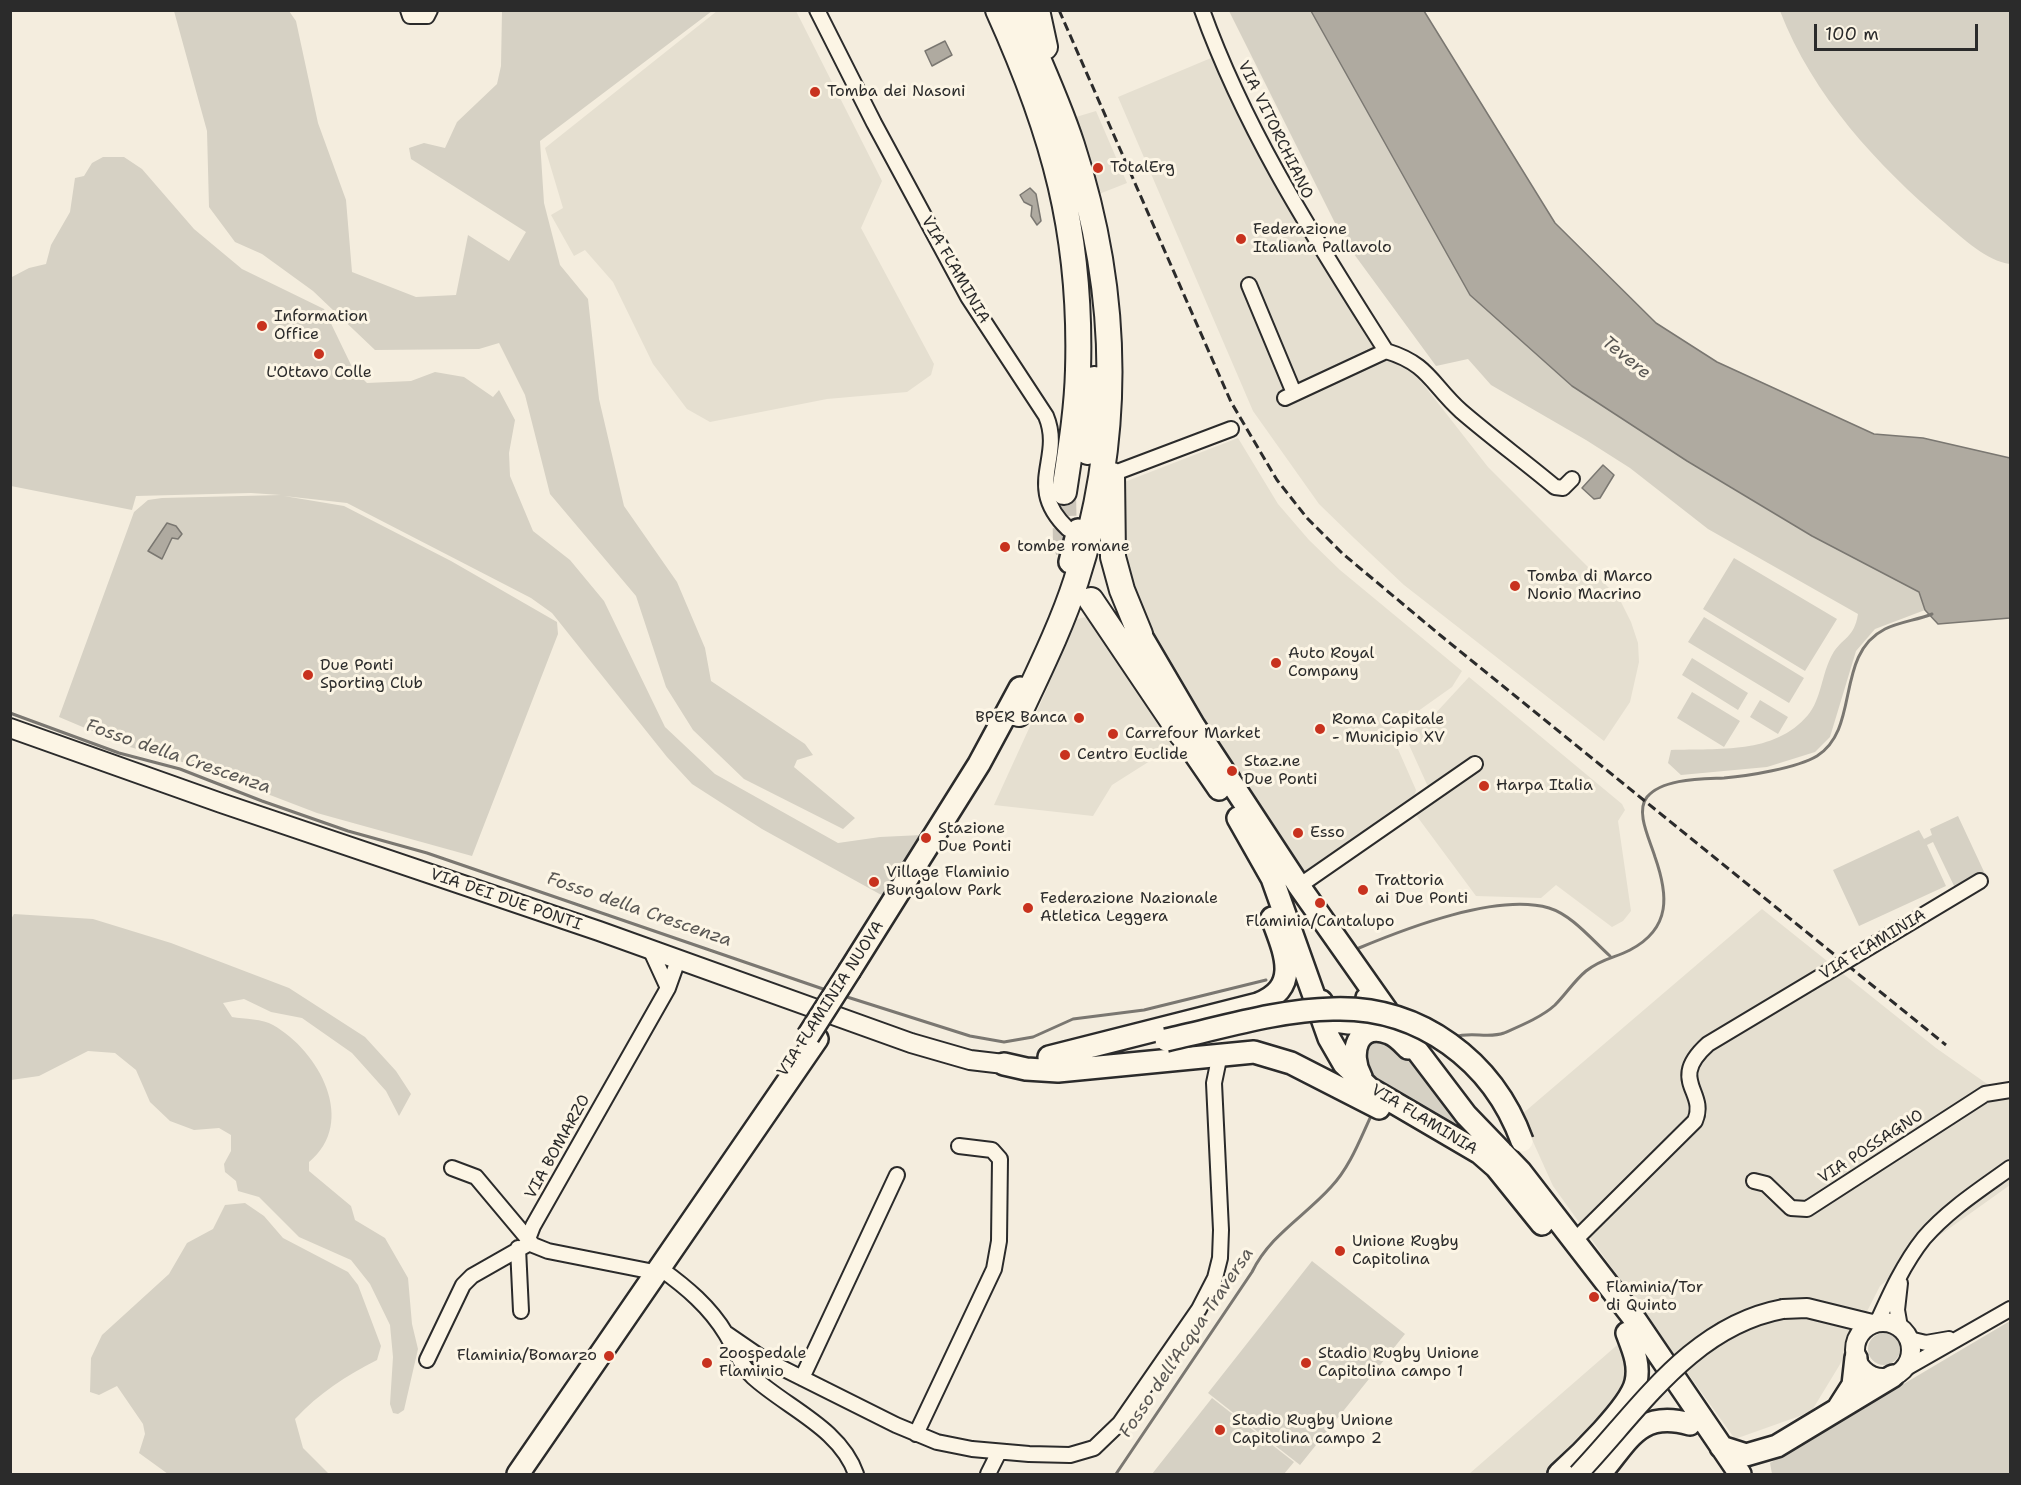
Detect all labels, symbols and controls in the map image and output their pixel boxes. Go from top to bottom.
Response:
scale bar [1817,12,1980,50]
text: 100 m [1825,22,1879,46]
street label: VIA VITORCHIANO [1233,58,1317,202]
place label: Tomba dei Nasoni [827,82,965,102]
marker: Tomba dei Nasoni [808,85,822,99]
place label: TotalErg [1110,158,1175,178]
marker: TotalErg [1091,161,1105,175]
street label: VIA FLAMINIA [917,213,993,327]
place label: Federazione Italiana Pallavolo [1253,220,1392,258]
marker: Federazione Italiana Pallavolo [1234,232,1248,246]
place label: Information Office [274,307,368,345]
marker: Information Office [255,319,269,333]
water label: Tevere [1597,332,1655,384]
marker: L'Ottavo Colle [312,347,326,361]
place label: L'Ottavo Colle [266,363,372,383]
place label: tombe romane [1017,537,1130,557]
marker: tombe romane [998,540,1012,554]
place label: Tomba di Marco Nonio Macrino [1527,567,1652,605]
marker: Tomba di Marco Nonio Macrino [1508,579,1522,593]
place label: Auto Royal Company [1288,644,1374,682]
place label: Due Ponti Sporting Club [320,656,423,694]
marker: Auto Royal Company [1269,656,1283,670]
marker: Due Ponti Sporting Club [301,668,315,682]
place label: BPER Banca [975,708,1067,728]
place label: Roma Capitale - Municipio XV [1332,710,1445,748]
marker: BPER Banca [1072,711,1086,725]
water label: Fosso della Crescenza [83,715,273,799]
marker: Roma Capitale - Municipio XV [1313,722,1327,736]
place label: Carrefour Market [1125,724,1261,744]
marker: Carrefour Market [1106,727,1120,741]
place label: Centro Euclide [1077,745,1188,765]
marker: Centro Euclide [1058,748,1072,762]
place label: Staz.ne Due Ponti [1244,752,1317,790]
marker: Staz.ne Due Ponti [1225,764,1239,778]
place label: Harpa Italia [1496,776,1593,796]
marker: Harpa Italia [1477,779,1491,793]
place label: Stazione Due Ponti [938,819,1011,857]
place label: Esso [1310,823,1345,843]
marker: Esso [1291,826,1305,840]
marker: Stazione Due Ponti [919,831,933,845]
place label: Village Flaminio Bungalow Park [886,863,1010,901]
street label: VIA DEI DUE PONTI [428,865,584,935]
water label: Fosso della Crescenza [544,868,734,952]
place label: Trattoria ai Due Ponti [1375,871,1468,909]
marker: Village Flaminio Bungalow Park [867,875,881,889]
marker: Trattoria ai Due Ponti [1356,883,1370,897]
place label: Federazione Nazionale Atletica Leggera [1040,889,1218,927]
marker: Flaminia/Cantalupo [1313,896,1327,910]
marker: Federazione Nazionale Atletica Leggera [1021,901,1035,915]
street label: VIA FLAMINIA [1816,906,1930,984]
place label: Flaminia/Cantalupo [1245,912,1395,932]
street label: VIA FLAMINIA NUOVA [773,918,889,1080]
street label: VIA FLAMINIA [1367,1081,1481,1159]
street label: VIA BOMARZO [521,1092,595,1202]
street label: VIA POSSAGNO [1815,1106,1927,1188]
place label: Unione Rugby Capitolina [1352,1232,1459,1270]
water label: Fosso dell'Acqua Traversa [1115,1244,1259,1442]
marker: Unione Rugby Capitolina [1333,1244,1347,1258]
place label: Flaminia/Tor di Quinto [1606,1278,1703,1316]
marker: Flaminia/Tor di Quinto [1587,1290,1601,1304]
place label: Zoospedale Flaminio [719,1344,807,1382]
place label: Stadio Rugby Unione Capitolina campo 1 [1318,1344,1479,1382]
place label: Flaminia/Bomarzo [457,1346,597,1366]
marker: Flaminia/Bomarzo [602,1349,616,1363]
marker: Zoospedale Flaminio [700,1356,714,1370]
marker: Stadio Rugby Unione Capitolina campo 1 [1299,1356,1313,1370]
place label: Stadio Rugby Unione Capitolina campo 2 [1232,1411,1393,1449]
marker: Stadio Rugby Unione Capitolina campo 2 [1213,1423,1227,1437]

